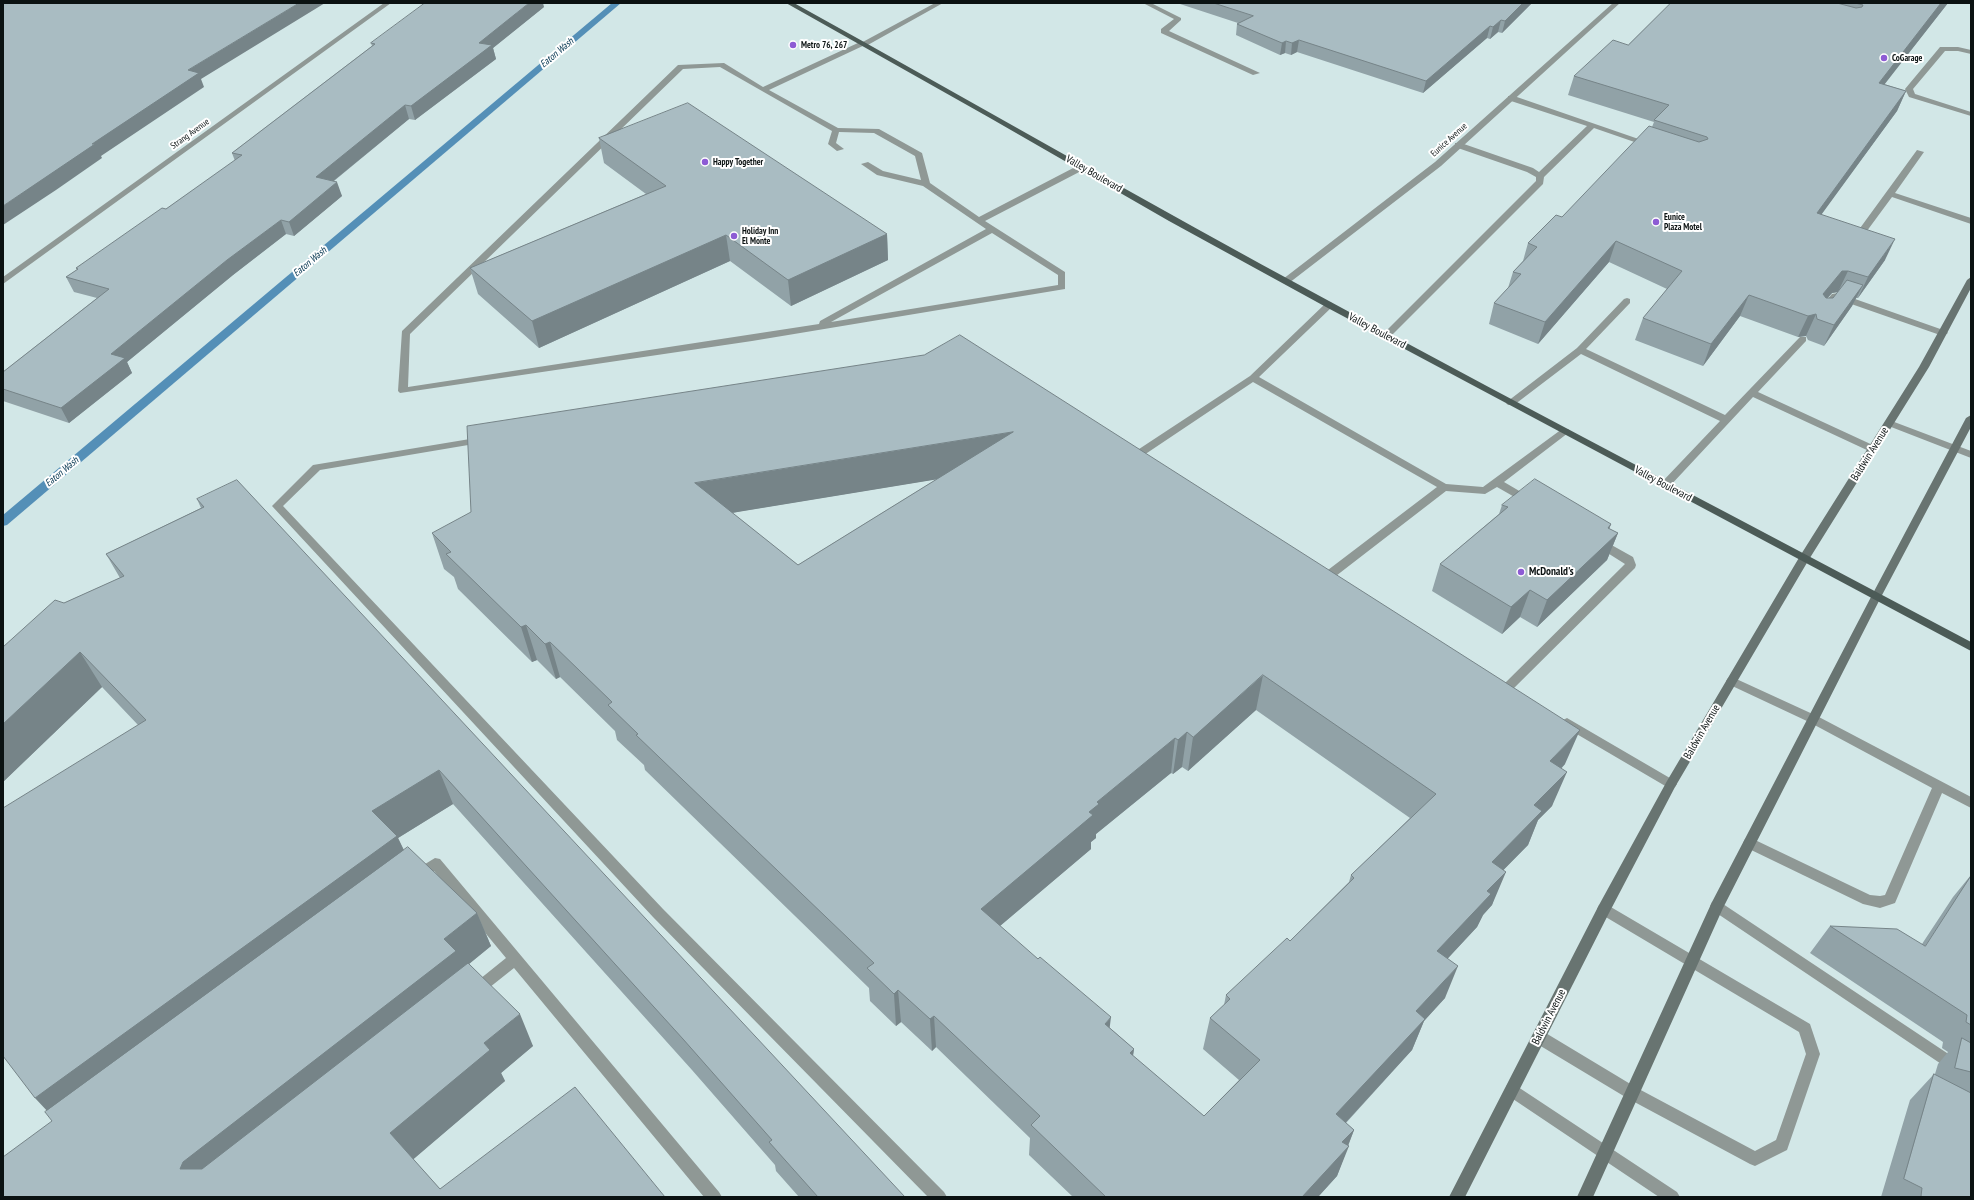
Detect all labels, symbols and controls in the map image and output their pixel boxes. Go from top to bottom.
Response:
water label: Eaton Wash [538,36,576,70]
marker: Metro 76, 267 [788,40,798,50]
place label: Metro 76, 267 [801,40,847,50]
marker: CoGarage [1879,53,1889,63]
place label: CoGarage [1892,53,1922,63]
street label: Strang Avenue [169,116,211,152]
street label: Eunice Avenue [1429,121,1469,159]
street label: Valley Boulevard [1063,153,1125,195]
marker: Happy Together [700,157,710,167]
place label: Happy Together [713,157,763,167]
place label: Eunice Plaza Motel [1664,212,1702,233]
marker: Eunice Plaza Motel [1651,217,1661,227]
place label: Holiday Inn El Monte [742,226,778,247]
marker: Holiday Inn El Monte [729,231,739,241]
water label: Eaton Wash [291,245,329,279]
street label: Valley Boulevard [1346,310,1408,352]
street label: Baldwin Avenue [1848,425,1892,483]
water label: Eaton Wash [43,455,81,489]
street label: Valley Boulevard [1632,463,1694,505]
place label: McDonald's [1529,565,1574,579]
marker: McDonald's [1516,567,1526,577]
street label: Baldwin Avenue [1681,702,1723,762]
street label: Baldwin Avenue [1529,987,1569,1047]

